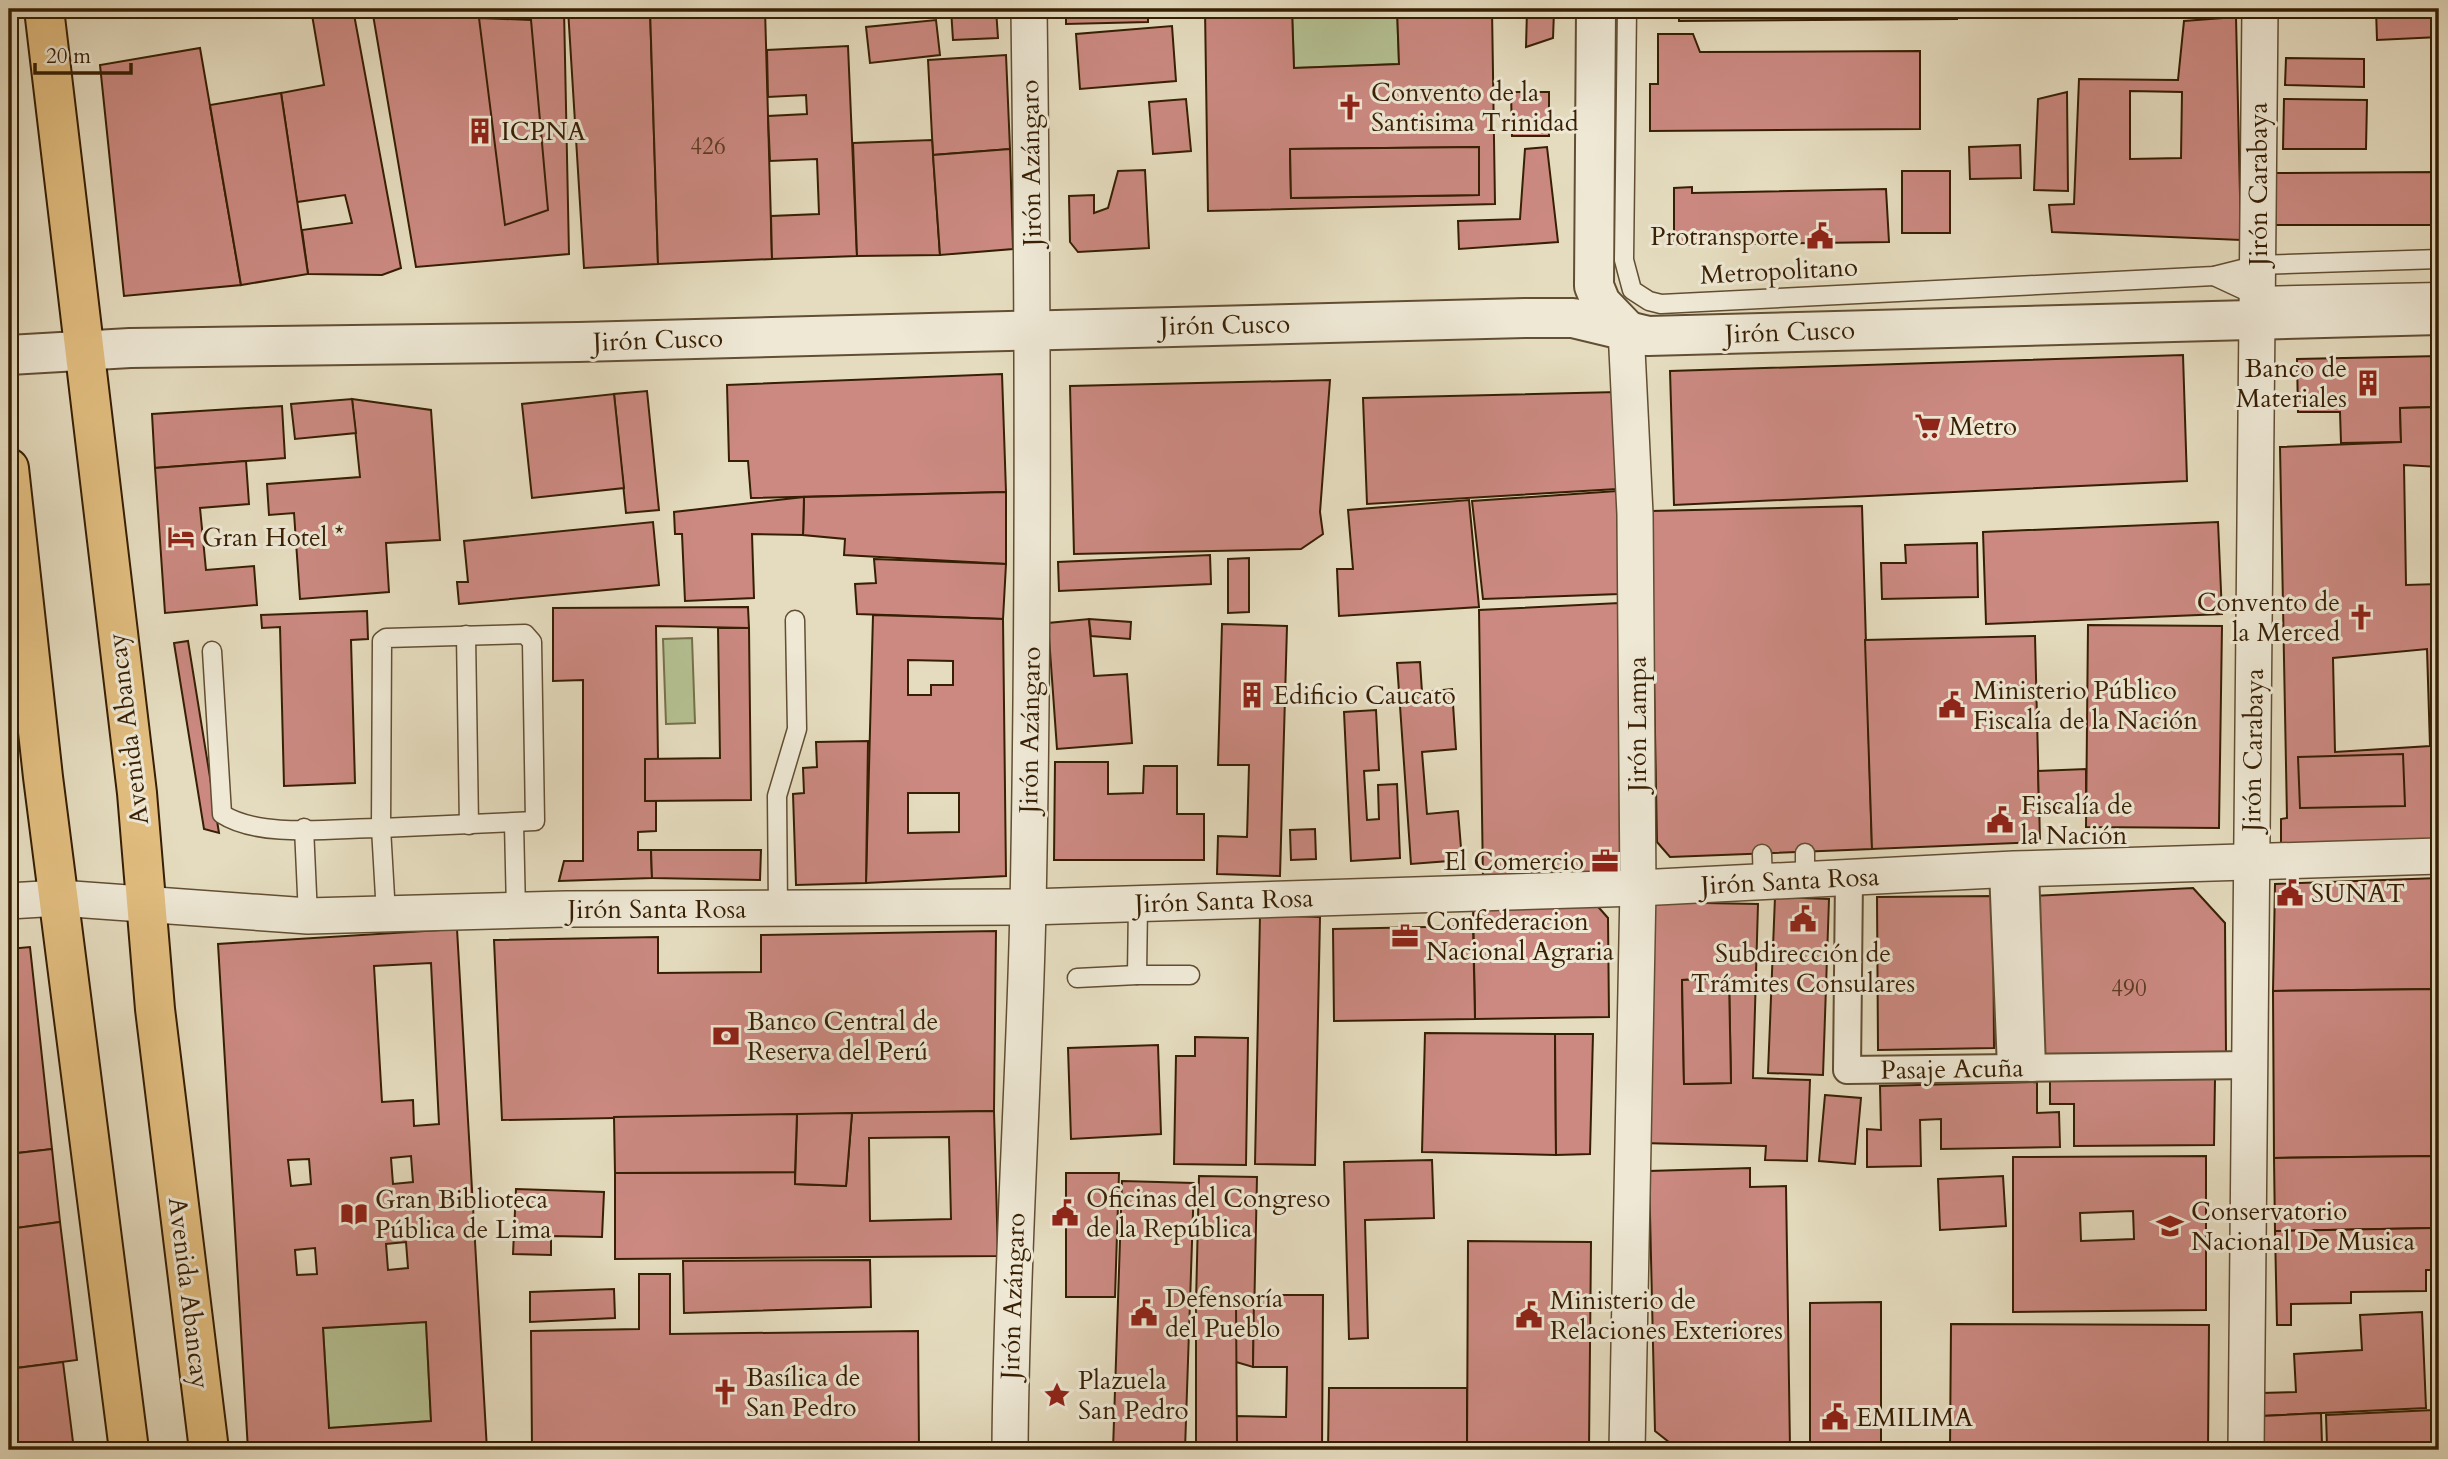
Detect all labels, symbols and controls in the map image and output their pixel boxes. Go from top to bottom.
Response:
scale bar [35,32,131,76]
text: 20 m [46,42,91,71]
place label: Convento de la Santisima Trinidad [1371,75,1579,140]
street label: Jirón Azángaro [1012,79,1050,251]
church icon: Convento de la Santisima Trinidad [1335,92,1365,122]
street label: Jirón Carabaya [2241,102,2276,270]
place label: ICPNA [501,114,586,149]
building icon: ICPNA [465,116,495,146]
house number: 426 [690,131,726,162]
place label: Protransporte [1650,219,1799,254]
public building icon: Protransporte [1805,221,1835,251]
street label: Metropolitano [1699,249,1859,293]
street label: Jirón Cusco [1156,306,1290,344]
street label: Jirón Cusco [1720,312,1856,352]
street label: Jirón Cusco [588,320,724,360]
place label: Banco de Materiales [2236,351,2347,416]
building icon: Banco de Materiales [2353,368,2383,398]
place label: Metro [1949,409,2017,444]
supermarket icon: Metro [1913,411,1943,441]
place label: Gran Hotel * [202,520,344,555]
hotel icon: Gran Hotel * [166,522,196,552]
place label: Convento de la Merced [2197,585,2340,650]
church icon: Convento de la Merced [2346,602,2376,632]
street label: Avenida Abancay [99,631,157,827]
street label: Jirón Azángaro [1011,646,1049,818]
street label: Jirón Lampa [1620,656,1655,796]
street label: Jirón Carabaya [2234,668,2272,836]
place label: Ministerio Público Fiscalía de la Nación [1973,673,2198,738]
place label: Edificio Caucato [1273,678,1456,713]
building icon: Edificio Caucato [1237,680,1267,710]
public building icon: Ministerio Público Fiscalía de la Nación [1937,690,1967,720]
place label: Fiscalía de la Nación [2021,788,2133,853]
public building icon: Fiscalía de la Nación [1985,805,2015,835]
place label: El Comercio [1444,844,1584,879]
office icon: El Comercio [1590,846,1620,876]
street label: Jirón Santa Rosa [1696,859,1880,903]
place label: SUNAT [2311,876,2405,911]
public building icon: SUNAT [2275,878,2305,908]
street label: Jirón Santa Rosa [1130,880,1314,922]
street label: Jirón Santa Rosa [564,892,746,927]
place label: Confederacion Nacional Agraria [1426,904,1614,969]
public building icon: Subdirección de Trámites Consulares [1788,904,1818,934]
office icon: Confederacion Nacional Agraria [1390,921,1420,951]
place label: Subdirección de Trámites Consulares [1691,936,1915,1001]
house number: 490 [2111,973,2147,1004]
place label: Banco Central de Reserva del Perú [747,1004,938,1069]
bank icon: Banco Central de Reserva del Perú [711,1021,741,1051]
street label: Pasaje Acuña [1880,1050,2024,1088]
place label: Oficinas del Congreso de la República [1086,1181,1331,1246]
place label: Gran Biblioteca Pública de Lima [375,1182,551,1247]
place label: Conservatorio Nacional De Musica [2191,1194,2415,1259]
street label: Avenida Abancay [160,1195,218,1391]
public building icon: Oficinas del Congreso de la República [1050,1198,1080,1228]
library icon: Gran Biblioteca Pública de Lima [339,1199,369,1229]
school or university icon: Conservatorio Nacional De Musica [2155,1211,2185,1241]
street label: Jirón Azángaro [992,1212,1033,1384]
place label: Defensoría del Pueblo [1165,1281,1283,1346]
place label: Ministerio de Relaciones Exteriores [1550,1283,1783,1348]
public building icon: Defensoría del Pueblo [1129,1298,1159,1328]
public building icon: Ministerio de Relaciones Exteriores [1514,1300,1544,1330]
place label: Basílica de San Pedro [746,1360,861,1425]
place label: Plazuela San Pedro [1078,1363,1189,1428]
church icon: Basílica de San Pedro [710,1377,740,1407]
place icon: Plazuela San Pedro [1042,1380,1072,1410]
place label: EMILIMA [1856,1400,1974,1435]
public building icon: EMILIMA [1820,1402,1850,1432]

